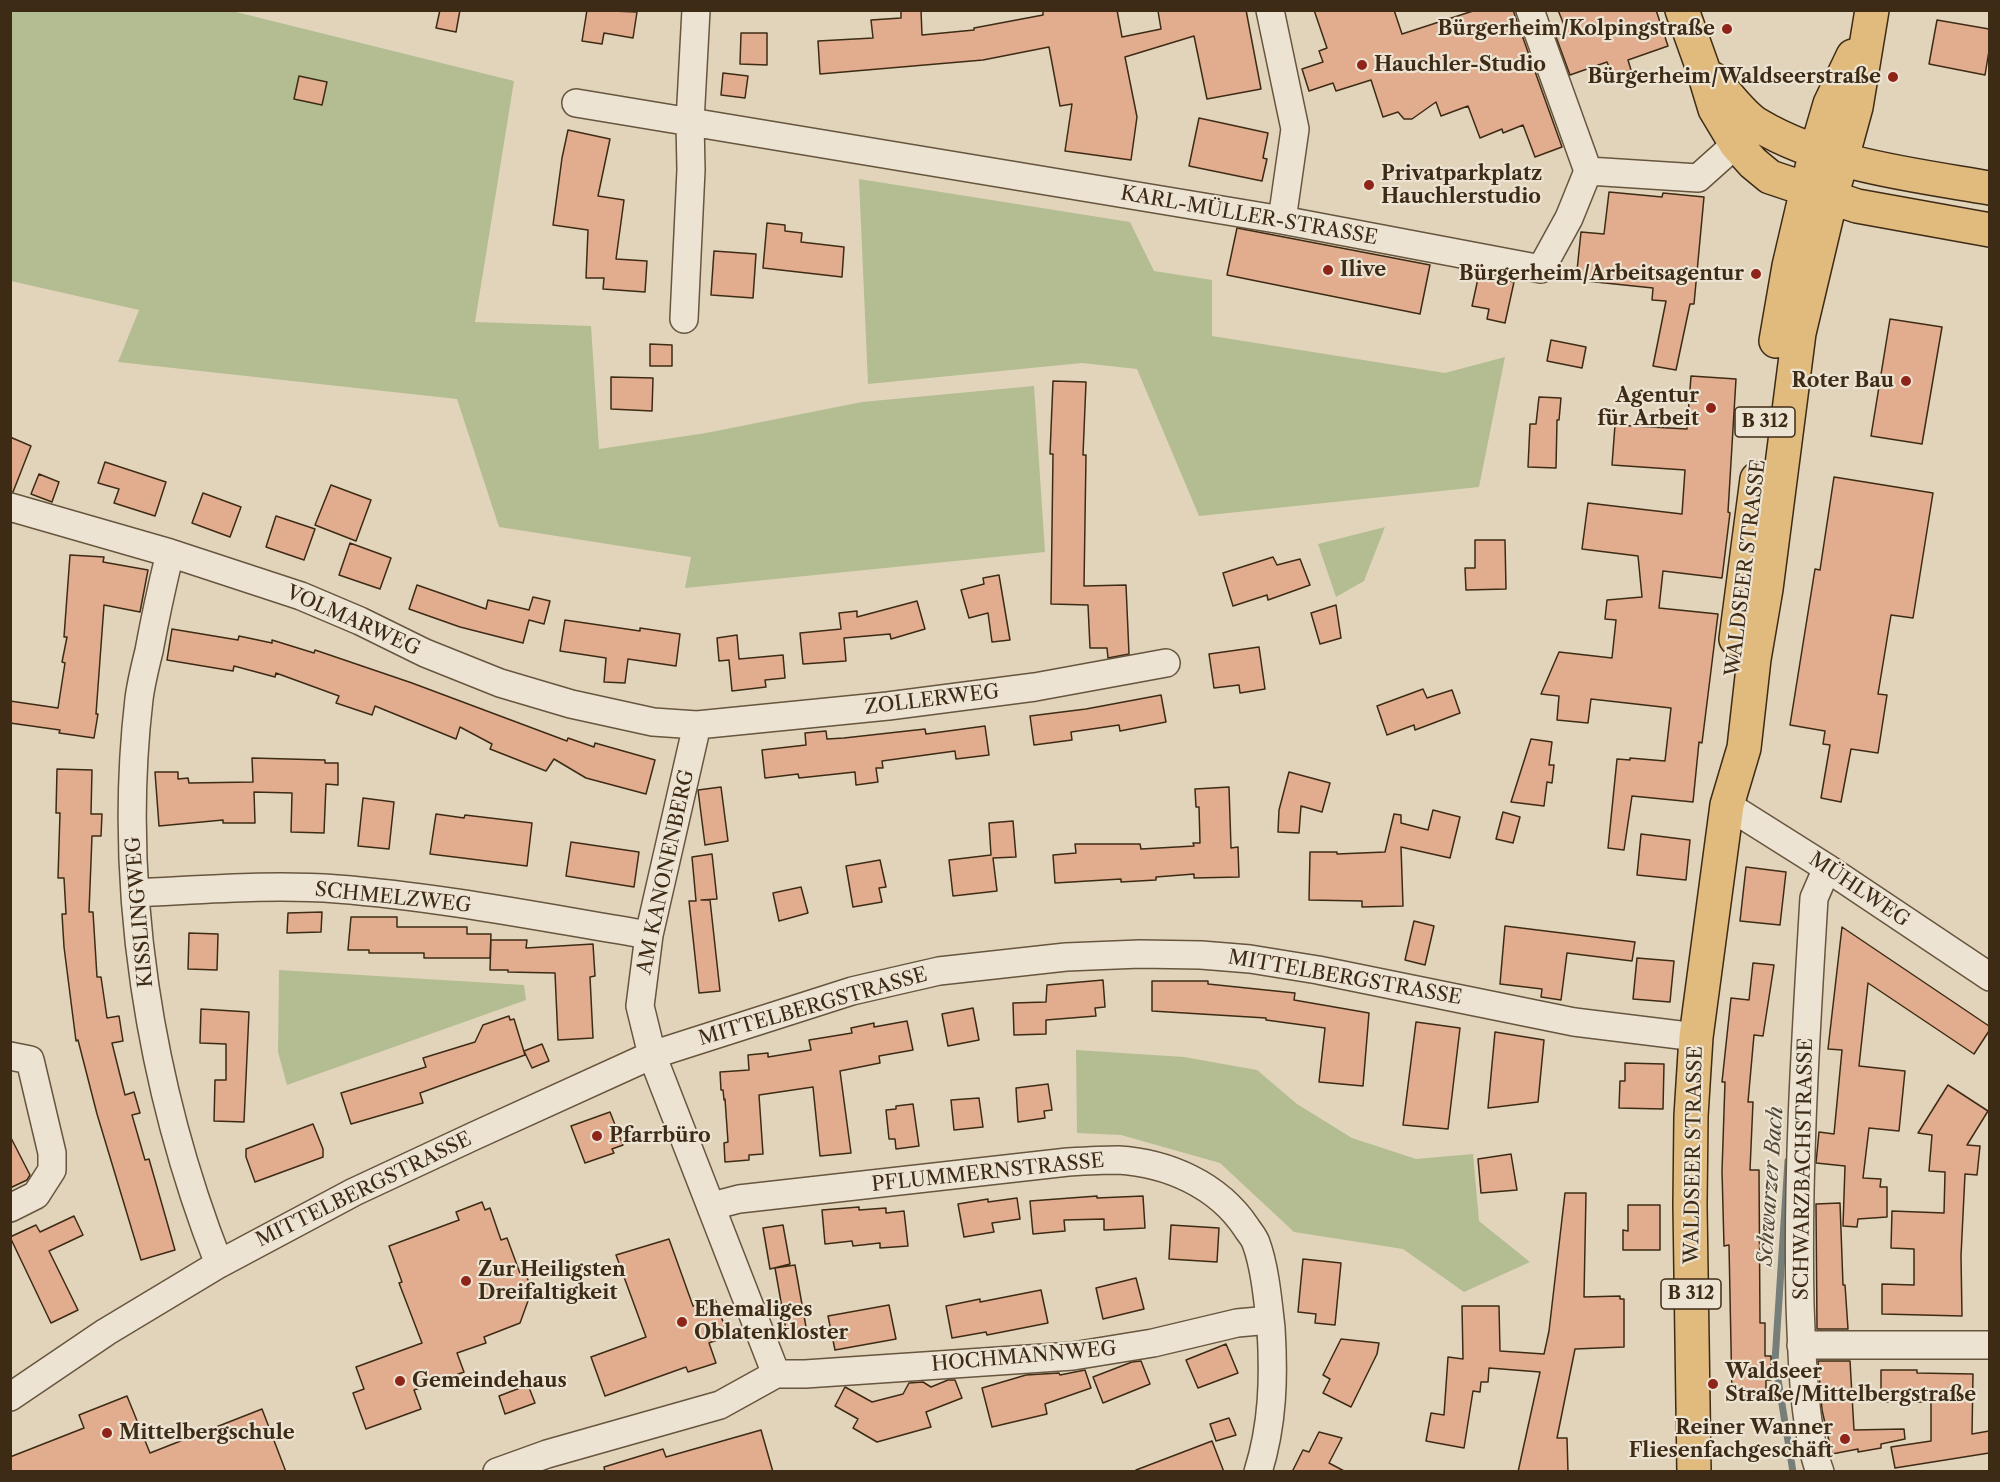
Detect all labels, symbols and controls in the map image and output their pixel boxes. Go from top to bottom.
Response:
place label: Bürgerheim/Kolpingstraße [1438,17,1715,41]
marker: Bürgerheim/Kolpingstraße [1720,22,1734,36]
place label: Hauchler-Studio [1374,53,1546,77]
marker: Hauchler-Studio [1355,58,1369,72]
place label: Bürgerheim/Waldseerstraße [1587,65,1881,89]
marker: Bürgerheim/Waldseerstraße [1886,70,1900,84]
place label: Privatparkplatz Hauchlerstudio [1381,162,1542,209]
marker: Privatparkplatz Hauchlerstudio [1362,178,1376,192]
street label: KARL-MÜLLER-STRASSE [1119,182,1379,250]
place label: Ilive [1340,258,1386,282]
place label: Bürgerheim/Arbeitsagentur [1459,262,1744,286]
marker: Ilive [1321,263,1335,277]
marker: Bürgerheim/Arbeitsagentur [1749,267,1763,281]
place label: Roter Bau [1792,369,1894,393]
marker: Roter Bau [1899,374,1913,388]
place label: Agentur für Arbeit [1597,384,1699,431]
marker: Agentur für Arbeit [1704,401,1718,415]
road number: B 312 [1735,407,1795,437]
street label: WALDSEER STRASSE [1721,458,1771,678]
street label: VOLMARWEG [282,581,424,661]
street label: ZOLLERWEG [863,680,1001,720]
street label: AM KANONENBERG [633,768,699,976]
street label: KISSLINGWEG [121,835,159,989]
street label: MÜHLWEG [1804,848,1914,932]
street label: SCHMELZWEG [314,878,472,918]
street label: MITTELBERGSTRASSE [1226,946,1464,1010]
street label: MITTELBERGSTRASSE [696,963,930,1051]
street label: SCHWARZBACHSTRASSE [1790,1038,1818,1300]
street label: WALDSEER STRASSE [1680,1046,1708,1264]
water label: Schwarzer Bach [1753,1106,1789,1266]
place label: Pfarrbüro [609,1124,711,1148]
street label: MITTELBERGSTRASSE [252,1127,476,1253]
marker: Pfarrbüro [590,1129,604,1143]
street label: PFLUMMERNSTRASSE [870,1149,1106,1197]
place label: Zur Heiligsten Dreifaltigkeit [478,1258,626,1305]
marker: Zur Heiligsten Dreifaltigkeit [459,1274,473,1288]
road number: B 312 [1661,1279,1721,1309]
place label: Ehemaliges Oblatenkloster [694,1298,848,1345]
marker: Ehemaliges Oblatenkloster [675,1315,689,1329]
street label: HOCHMANNWEG [930,1337,1118,1377]
place label: Waldseer Straße/Mittelbergstraße [1725,1360,1976,1407]
place label: Gemeindehaus [412,1369,567,1393]
marker: Gemeindehaus [393,1374,407,1388]
marker: Waldseer Straße/Mittelbergstraße [1706,1377,1720,1391]
place label: Reiner Wanner Fliesenfachgeschäft [1629,1416,1833,1463]
place label: Mittelbergschule [119,1421,295,1445]
marker: Mittelbergschule [100,1426,114,1440]
marker: Reiner Wanner Fliesenfachgeschäft [1838,1432,1852,1446]

